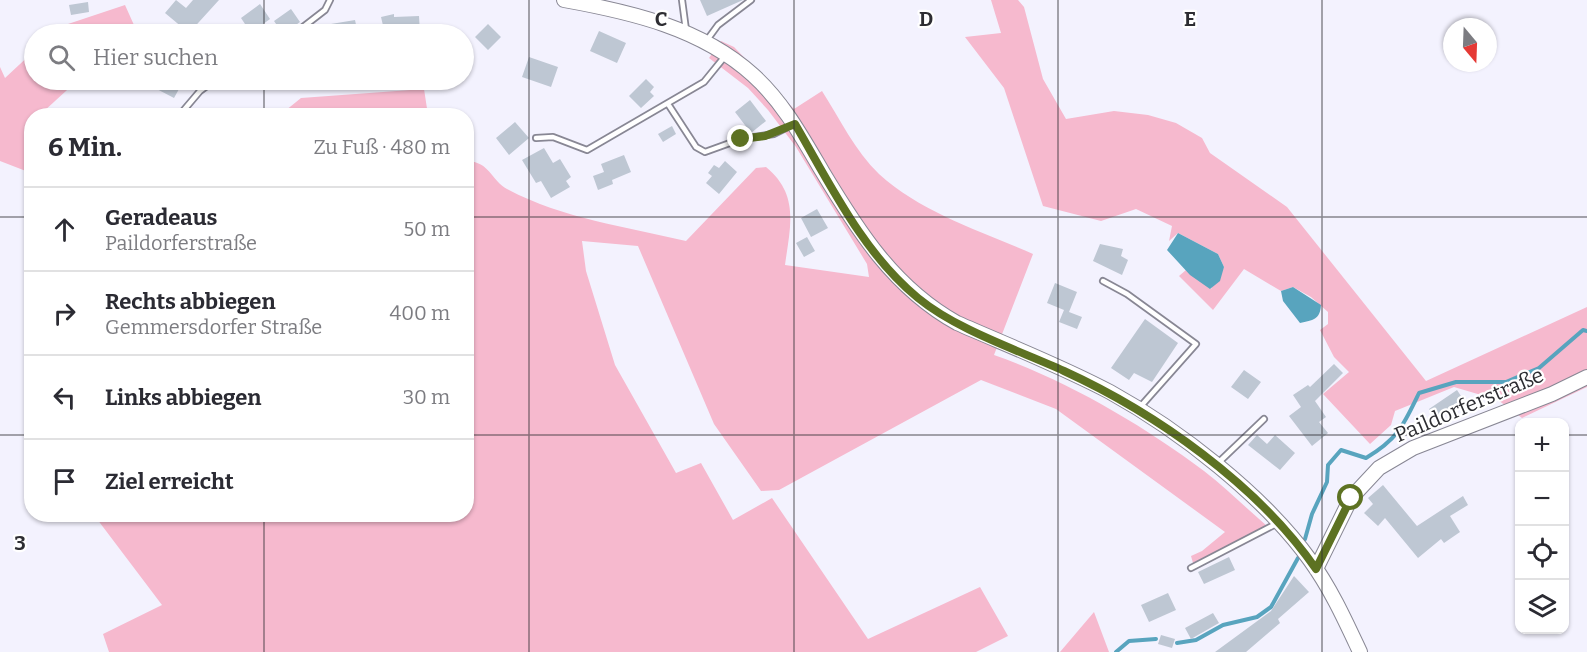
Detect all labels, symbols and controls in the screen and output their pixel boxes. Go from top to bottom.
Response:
text: C [655,7,667,31]
text: D [919,7,933,31]
text: E [1184,7,1196,31]
north arrow [1443,18,1497,72]
search box [24,24,474,90]
icon: search [45,41,78,74]
text: Hier suchen [93,44,218,71]
route end [727,125,753,151]
text: 6 Min. [48,132,122,163]
text: Zu Fuß · 480 m [313,135,450,159]
text: Geradeaus [105,204,217,231]
icon: ahead [48,213,81,246]
text: 50 m [403,217,450,241]
text: Paildorferstraße [105,231,257,255]
text: Rechts abbiegen [105,288,276,315]
icon: right [48,297,81,330]
text: 400 m [390,301,450,325]
text: Gemmersdorfer Straße [105,315,322,339]
street label: Paildorferstraße [1390,362,1548,448]
icon: left [48,381,81,414]
text: Links abbiegen [105,384,262,411]
text: 30 m [403,385,450,409]
map controls [1515,418,1569,634]
button: + [1515,418,1569,472]
icon: arrive [48,465,81,498]
text: Ziel erreicht [105,468,234,495]
button: − [1515,472,1569,526]
route start [1337,484,1363,510]
button: locate [1515,526,1569,580]
text: 3 [14,531,26,555]
button: layers [1515,580,1569,634]

